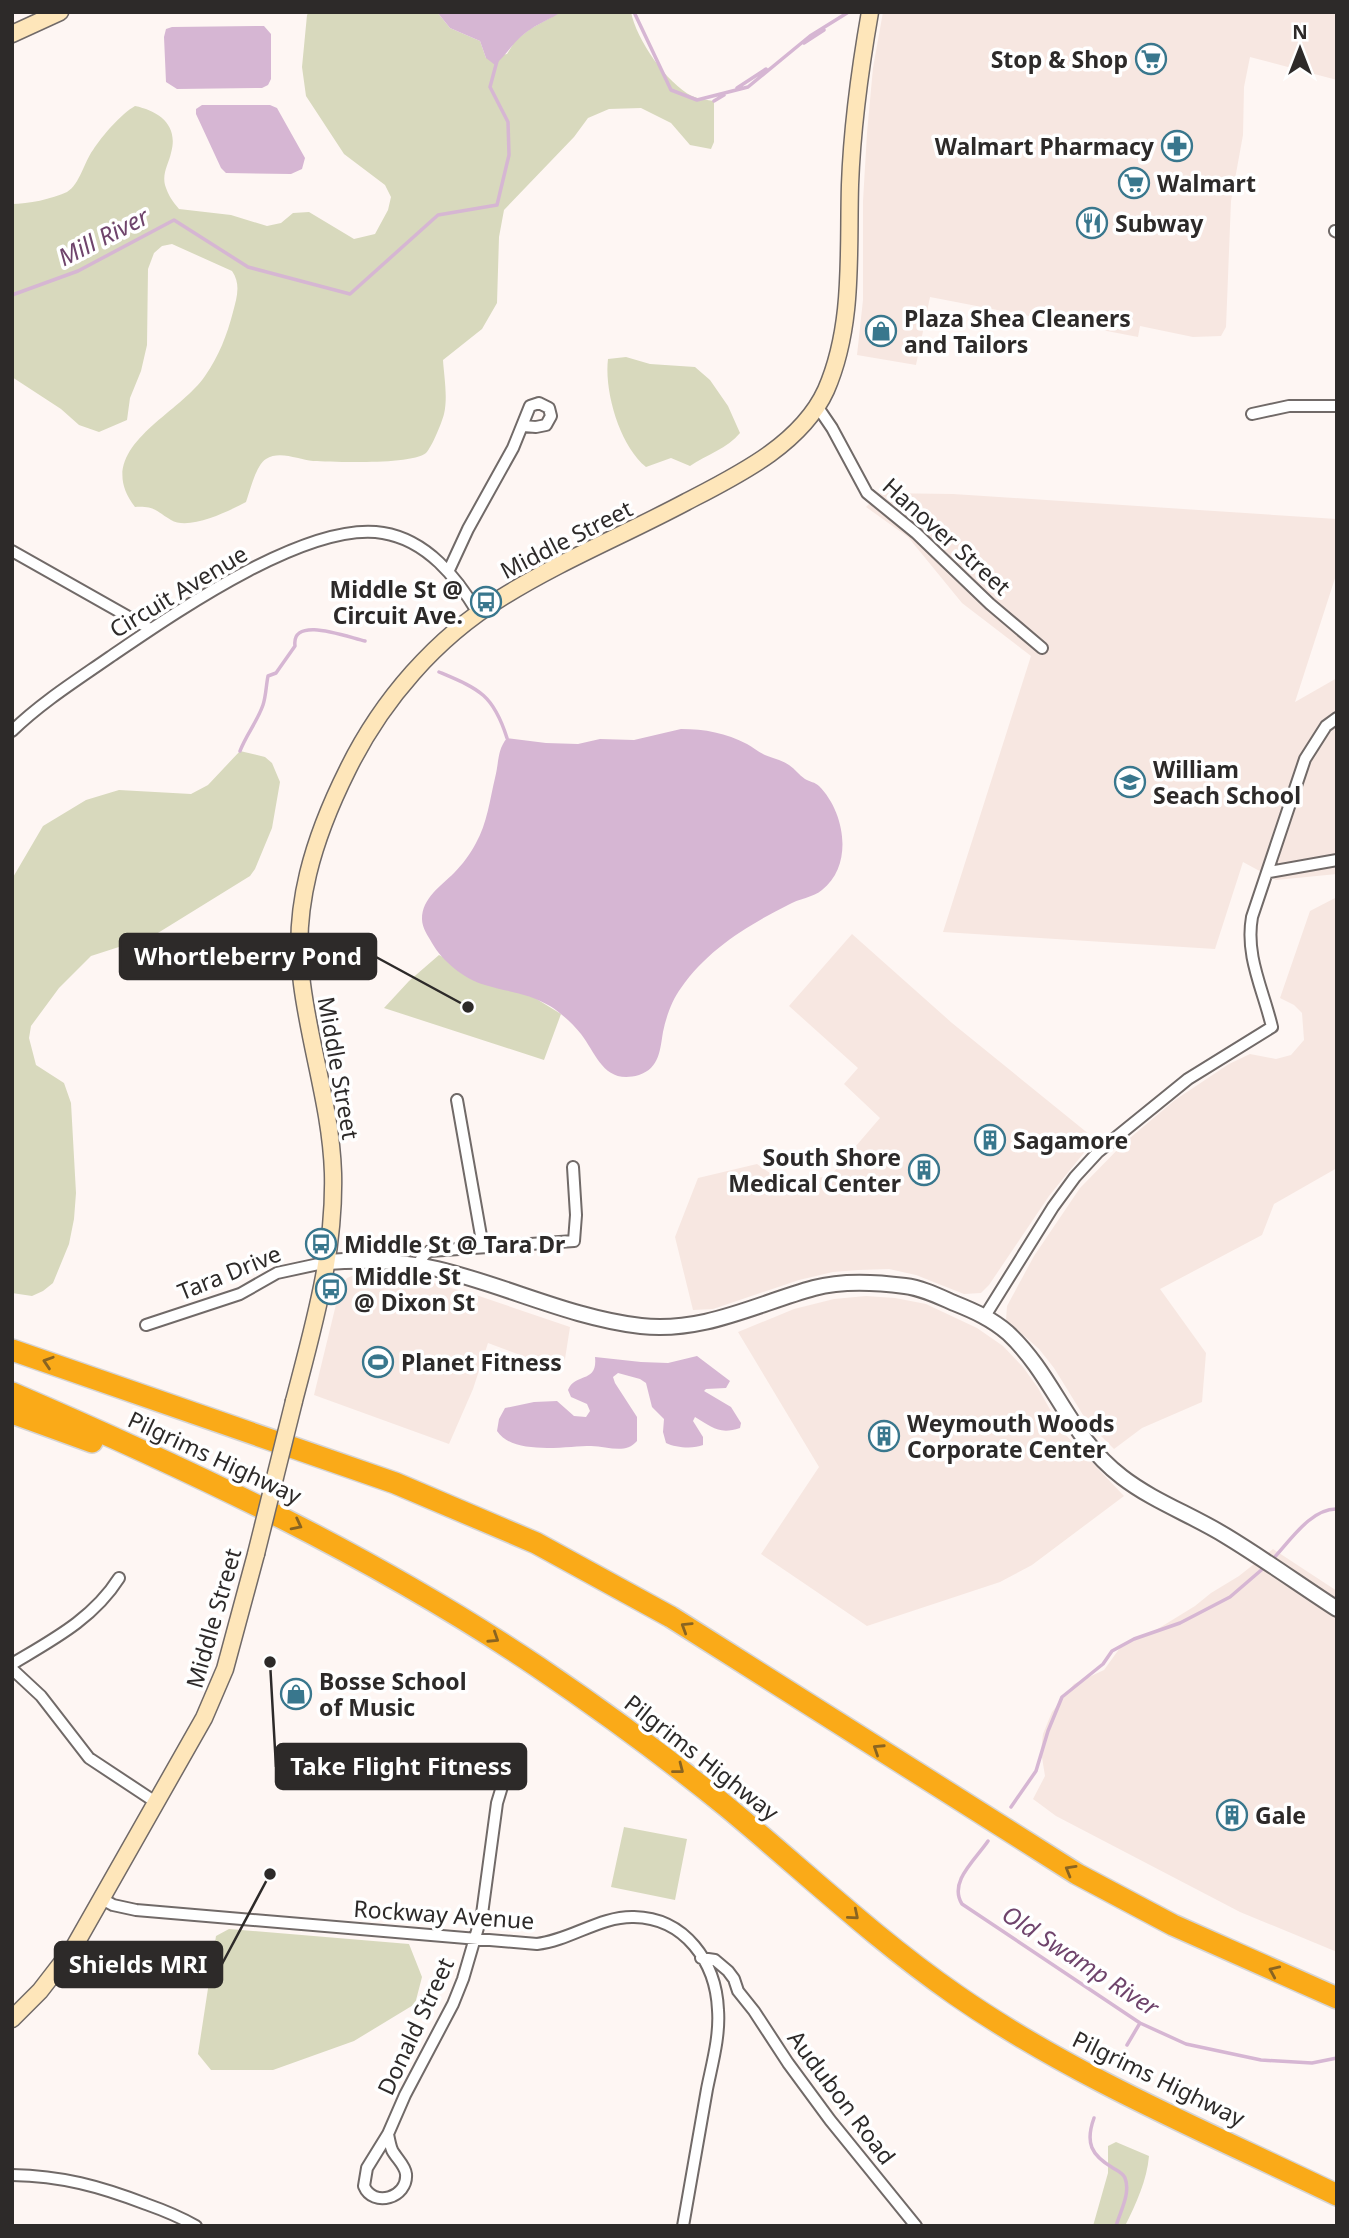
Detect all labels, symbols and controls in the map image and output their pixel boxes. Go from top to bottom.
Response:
north arrow [1265,14,1335,84]
text: N [1292,19,1308,45]
supermarket icon: Stop & Shop [1134,42,1168,76]
place label: Stop & Shop [991,43,1128,75]
pharmacy icon: Walmart Pharmacy [1160,129,1194,163]
place label: Walmart Pharmacy [935,130,1155,162]
supermarket icon: Walmart [1117,166,1151,200]
place label: Walmart [1157,167,1256,199]
water label: Mill River [52,198,155,273]
restaurant icon: Subway [1075,206,1109,240]
place label: Subway [1115,207,1204,239]
place label: Plaza Shea Cleaners and Tailors [904,302,1131,360]
shop icon: Plaza Shea Cleaners and Tailors [864,314,898,348]
street label: Hanover Street [876,470,1018,602]
street label: Middle Street [495,492,637,586]
street label: Circuit Avenue [103,537,253,645]
place label: Middle St @ Circuit Ave. [330,573,463,631]
bus stop icon: Middle St @ Circuit Ave. [469,585,503,619]
place label: William Seach School [1153,753,1301,811]
school or university icon: William Seach School [1113,765,1147,799]
callout: Whortleberry Pond [120,934,376,979]
text: Whortleberry Pond [134,939,362,972]
street label: Middle Street [311,994,367,1142]
building icon: Sagamore [973,1123,1007,1157]
place label: Sagamore [1013,1124,1128,1156]
place label: South Shore Medical Center [728,1141,901,1199]
building icon: South Shore Medical Center [907,1153,941,1187]
bus stop icon: Middle St @ Tara Dr [304,1227,338,1261]
place label: Middle St @ Tara Dr [344,1228,565,1260]
street label: Tara Drive [173,1237,285,1307]
place label: Middle St @ Dixon St [354,1260,475,1318]
bus stop icon: Middle St @ Dixon St [314,1272,348,1306]
sports icon: Planet Fitness [361,1345,395,1379]
place label: Planet Fitness [401,1346,562,1378]
one-way arrow [43,1356,55,1370]
street label: Pilgrims Highway [123,1403,307,1511]
place label: Weymouth Woods Corporate Center [907,1407,1114,1465]
building icon: Weymouth Woods Corporate Center [867,1419,901,1453]
one-way arrow [290,1516,302,1530]
street label: Middle Street [178,1544,248,1692]
one-way arrow [681,1622,694,1635]
one-way arrow [486,1630,499,1643]
place label: Bosse School of Music [319,1665,467,1723]
shop icon: Bosse School of Music [279,1677,313,1711]
street label: Pilgrims Highway [618,1687,786,1828]
callout: Take Flight Fitness [276,1744,526,1789]
one-way arrow [873,1744,886,1757]
text: Take Flight Fitness [290,1749,512,1782]
one-way arrow [672,1761,684,1774]
building icon: Gale [1215,1798,1249,1832]
place label: Gale [1255,1799,1306,1831]
one-way arrow [1065,1865,1078,1878]
street label: Rockway Avenue [353,1892,535,1936]
water label: Old Swamp River [996,1897,1167,2024]
one-way arrow [845,1907,858,1919]
callout: Shields MRI [55,1942,222,1987]
text: Shields MRI [69,1947,207,1980]
street label: Donald Street [369,1952,461,2100]
one-way arrow [1269,1965,1281,1979]
street label: Pilgrims Highway [1068,2022,1251,2134]
street label: Audubon Road [781,2023,903,2171]

